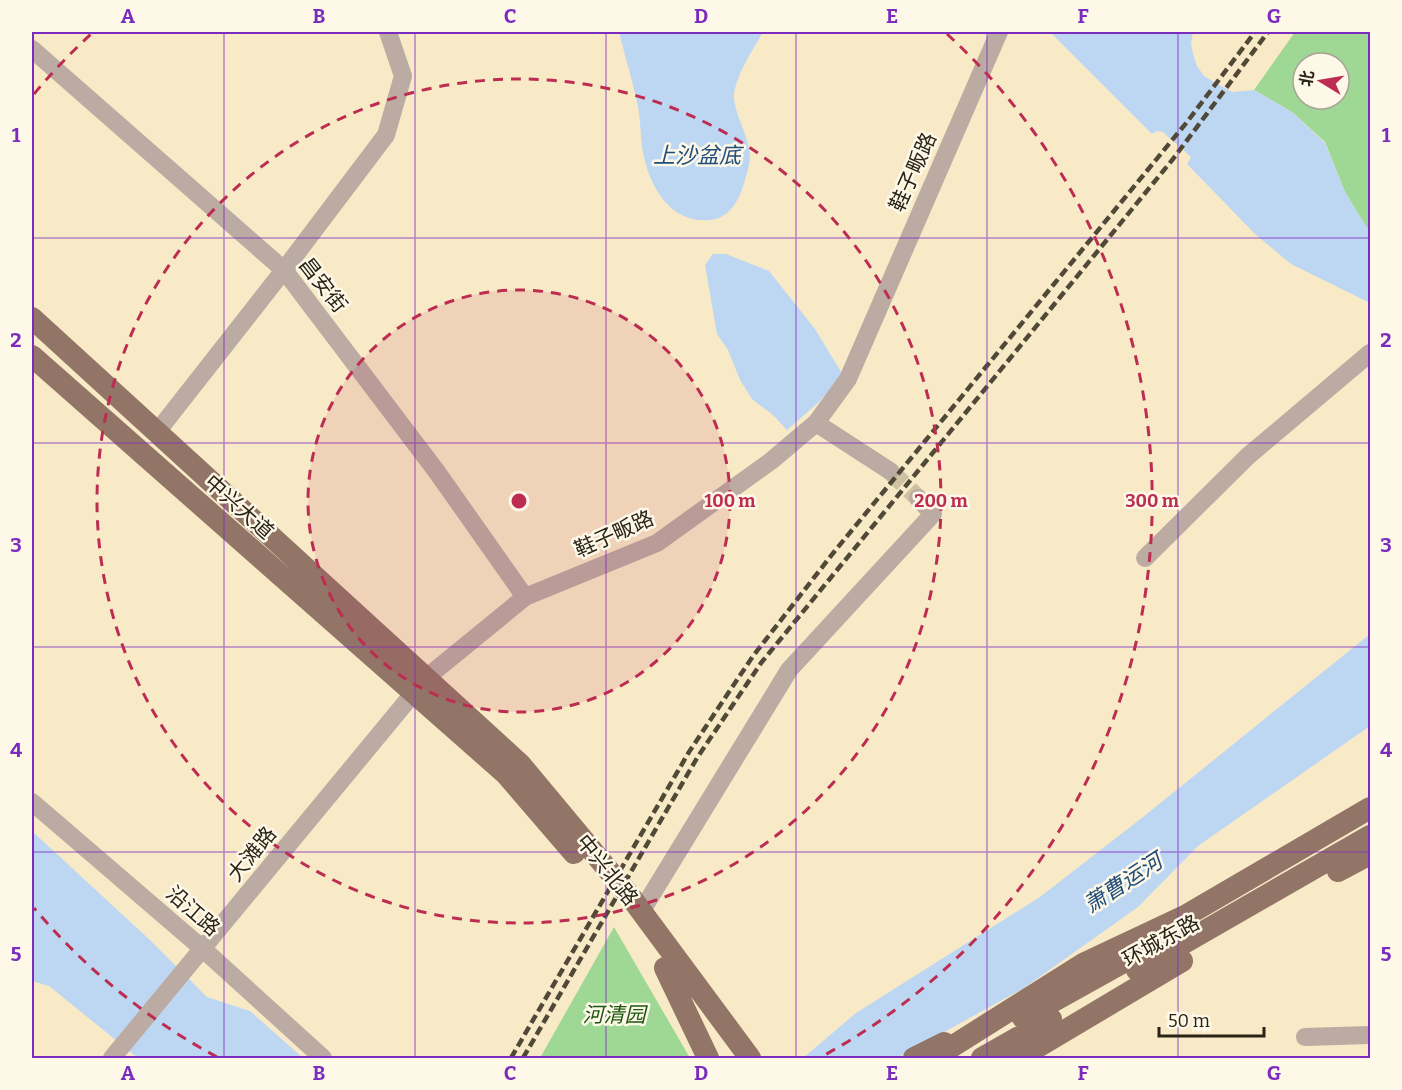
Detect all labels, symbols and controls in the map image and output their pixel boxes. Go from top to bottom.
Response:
text: A [121,4,136,28]
text: B [313,4,326,28]
text: C [504,4,516,28]
text: D [694,4,708,28]
text: E [886,4,898,28]
text: F [1077,4,1089,28]
text: G [1267,4,1281,28]
north arrow [1291,51,1351,111]
text: 北 [1296,69,1318,88]
text: 1 [12,123,21,147]
text: 1 [1382,123,1391,147]
street label: 鞋子畈路 [884,128,942,216]
water label: 上沙盆底 [653,142,745,169]
street label: 昌安街 [293,252,353,318]
text: 2 [10,328,22,352]
text: 2 [1380,328,1392,352]
street label: 中兴大道 [199,469,279,545]
text: 100 m [704,490,756,512]
text: 200 m [914,490,968,512]
text: 300 m [1125,490,1179,512]
centre of rings [509,491,529,511]
street label: 鞋子畈路 [570,505,658,563]
text: 3 [10,533,22,557]
text: 3 [1380,533,1392,557]
text: 4 [10,738,22,762]
text: 4 [1380,738,1392,762]
street label: 大滩路 [222,821,282,887]
street label: 中兴北路 [570,829,644,911]
water label: 萧曹运河 [1079,846,1171,918]
street label: 沿江路 [161,881,225,941]
street label: 环城东路 [1118,909,1204,973]
text: 5 [11,942,22,966]
text: 5 [1381,942,1392,966]
scale bar [1159,1000,1264,1038]
park label: 河清园 [583,1002,648,1028]
text: 50 m [1168,1010,1210,1032]
text: A [121,1061,136,1085]
text: B [313,1061,326,1085]
text: C [504,1061,516,1085]
text: D [694,1061,708,1085]
text: E [886,1061,898,1085]
text: F [1077,1061,1089,1085]
text: G [1267,1061,1281,1085]

